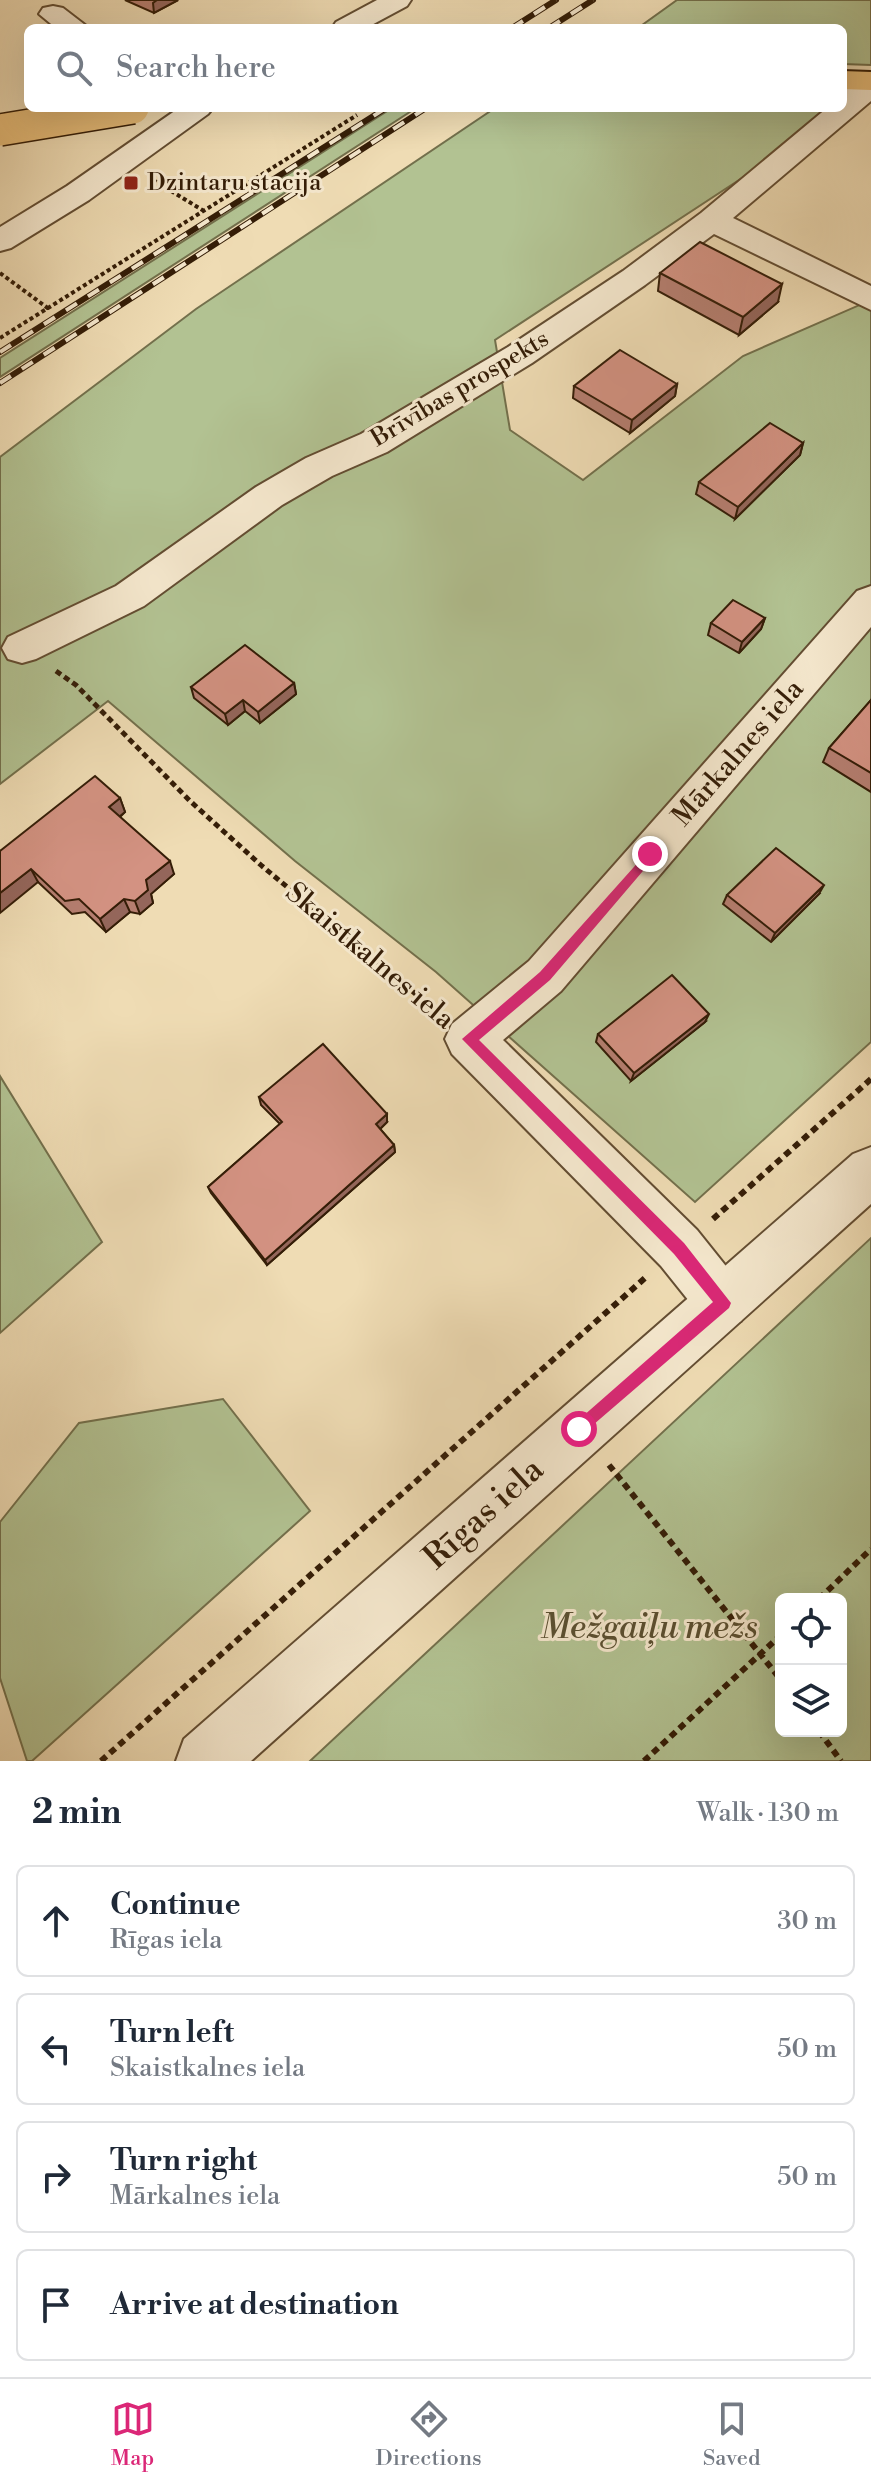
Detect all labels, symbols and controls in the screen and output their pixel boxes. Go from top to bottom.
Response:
search box [24,24,847,112]
icon: search [52,46,96,90]
text: Search here [116,49,276,87]
place label: Dzintaru stacija [147,168,322,198]
marker: Dzintaru stacija [122,174,140,192]
street label: Brīvības prospekts [365,324,554,454]
street label: Mārkalnes iela [665,672,812,834]
route end [632,836,668,872]
street label: Skaistkalnes iela [278,875,462,1037]
route start [561,1411,597,1447]
street label: Rīgas iela [415,1449,553,1579]
map controls [775,1593,847,1737]
button: locate [775,1593,847,1665]
park label: Mežgaiļu mežs [540,1607,758,1649]
button: layers [775,1665,847,1737]
text: 2 min [32,1792,121,1834]
text: Walk · 130 m [697,1797,839,1829]
text: Continue [110,1886,241,1924]
icon: ahead [34,1899,78,1943]
text: 30 m [777,1905,837,1937]
text: Rīgas iela [110,1924,222,1956]
text: Turn left [110,2014,234,2052]
icon: left [34,2027,78,2071]
text: 50 m [777,2033,837,2065]
text: Skaistkalnes iela [110,2052,305,2084]
text: Turn right [110,2142,257,2180]
icon: right [34,2155,78,2199]
text: 50 m [777,2161,837,2193]
text: Mārkalnes iela [110,2180,280,2212]
icon: arrive [34,2283,78,2327]
text: Arrive at destination [110,2286,399,2324]
tab: Map [111,2397,155,2472]
tab: Directions [376,2397,482,2472]
tab: Saved [703,2397,760,2472]

